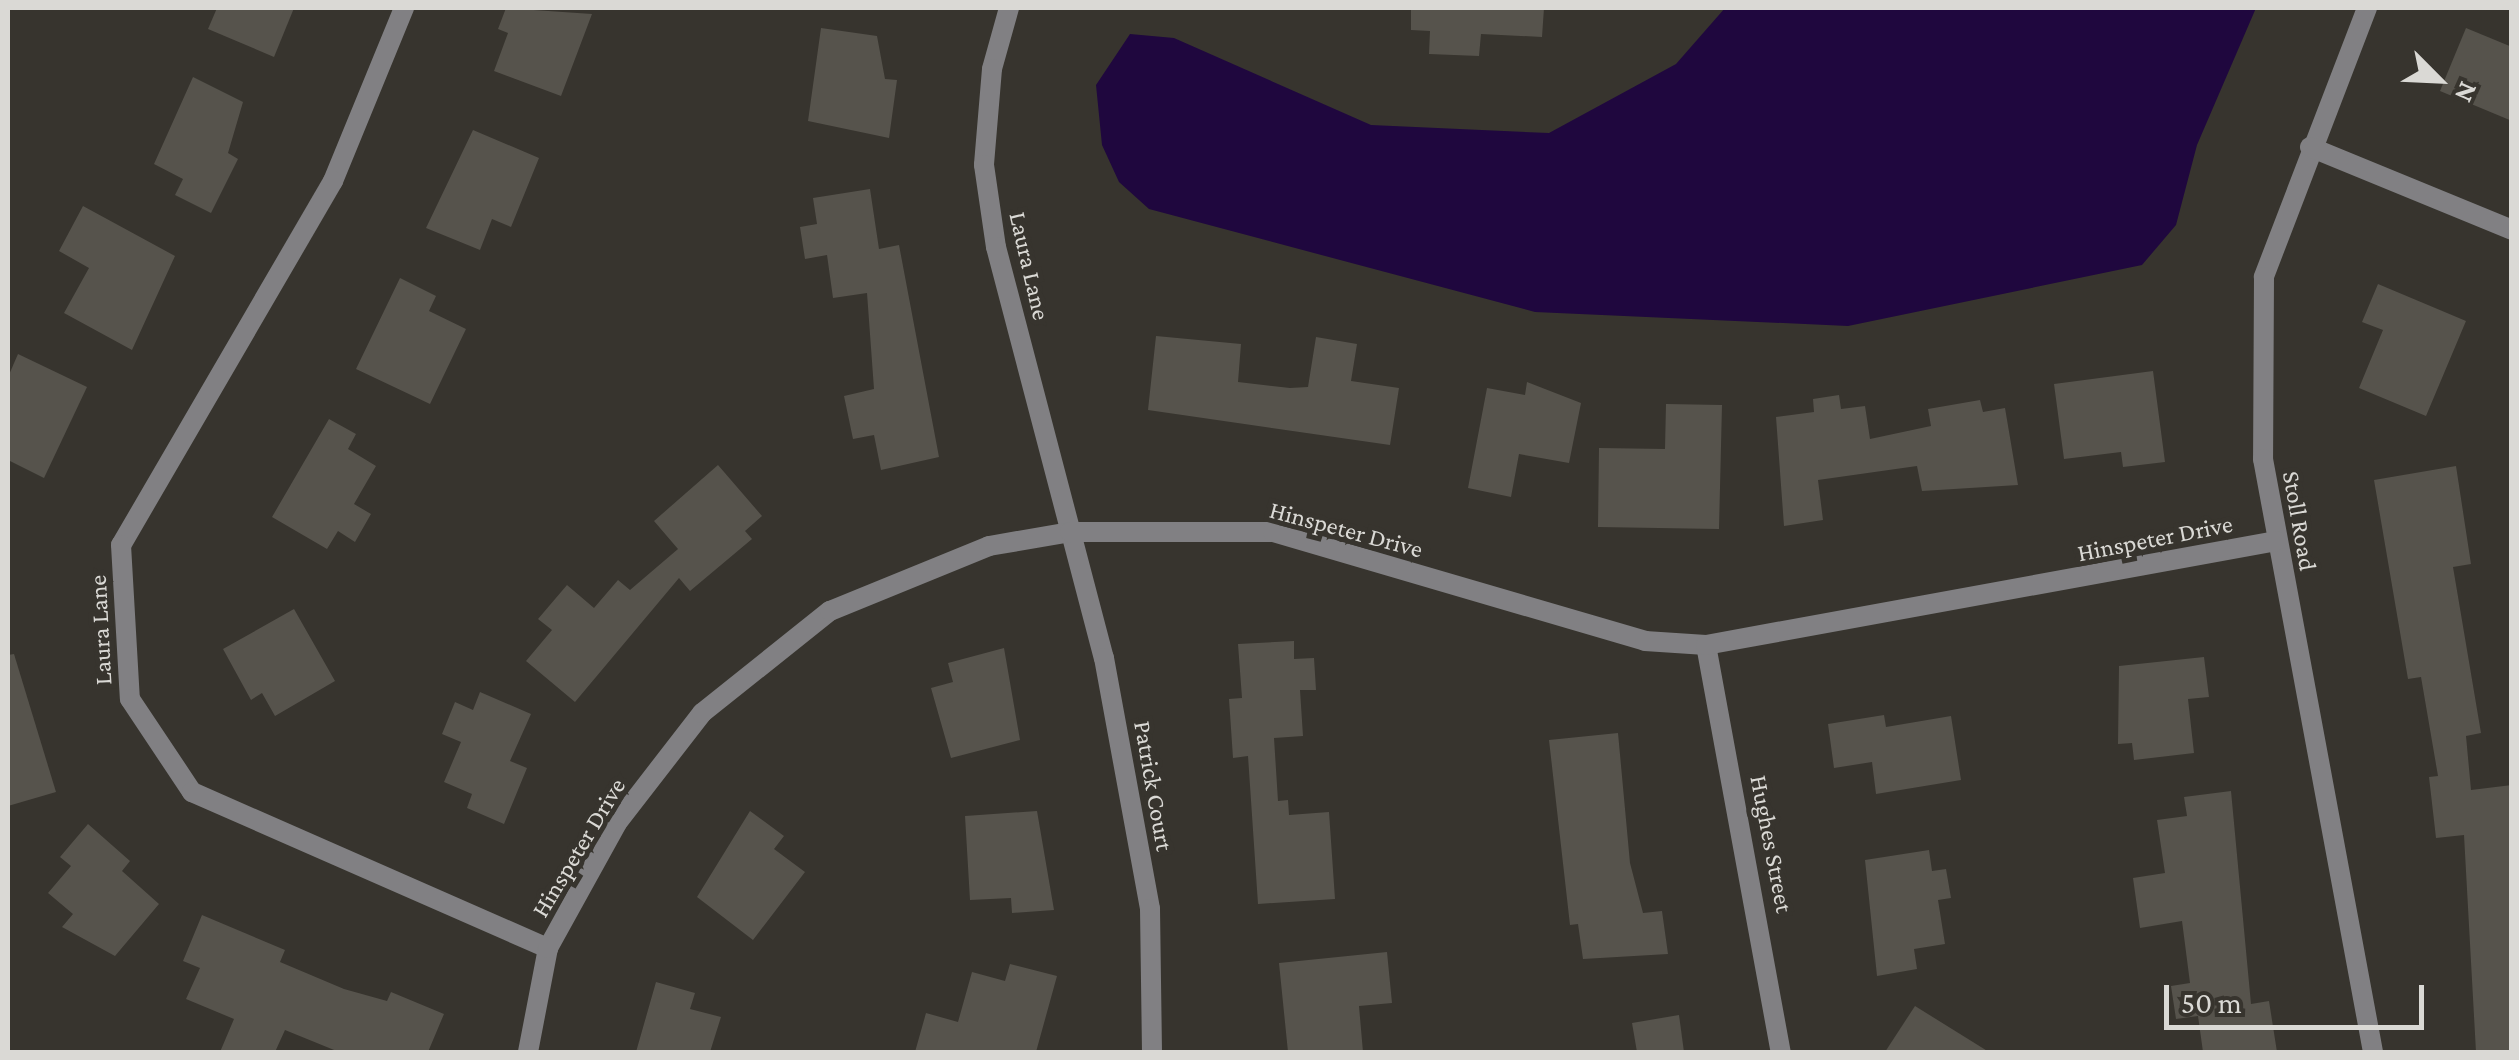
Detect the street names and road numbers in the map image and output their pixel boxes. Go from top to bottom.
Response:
street label: Laura Lane [1002,209,1056,323]
street label: Stoll Road [2275,469,2323,573]
street label: Hinspeter Drive [1266,495,1426,565]
street label: Hinspeter Drive [2075,509,2235,569]
street label: Laura Lane [83,574,119,686]
street label: Patrick Court [1127,719,1179,853]
street label: Hinspeter Drive [526,773,632,923]
street label: Hughes Street [1743,773,1799,915]

